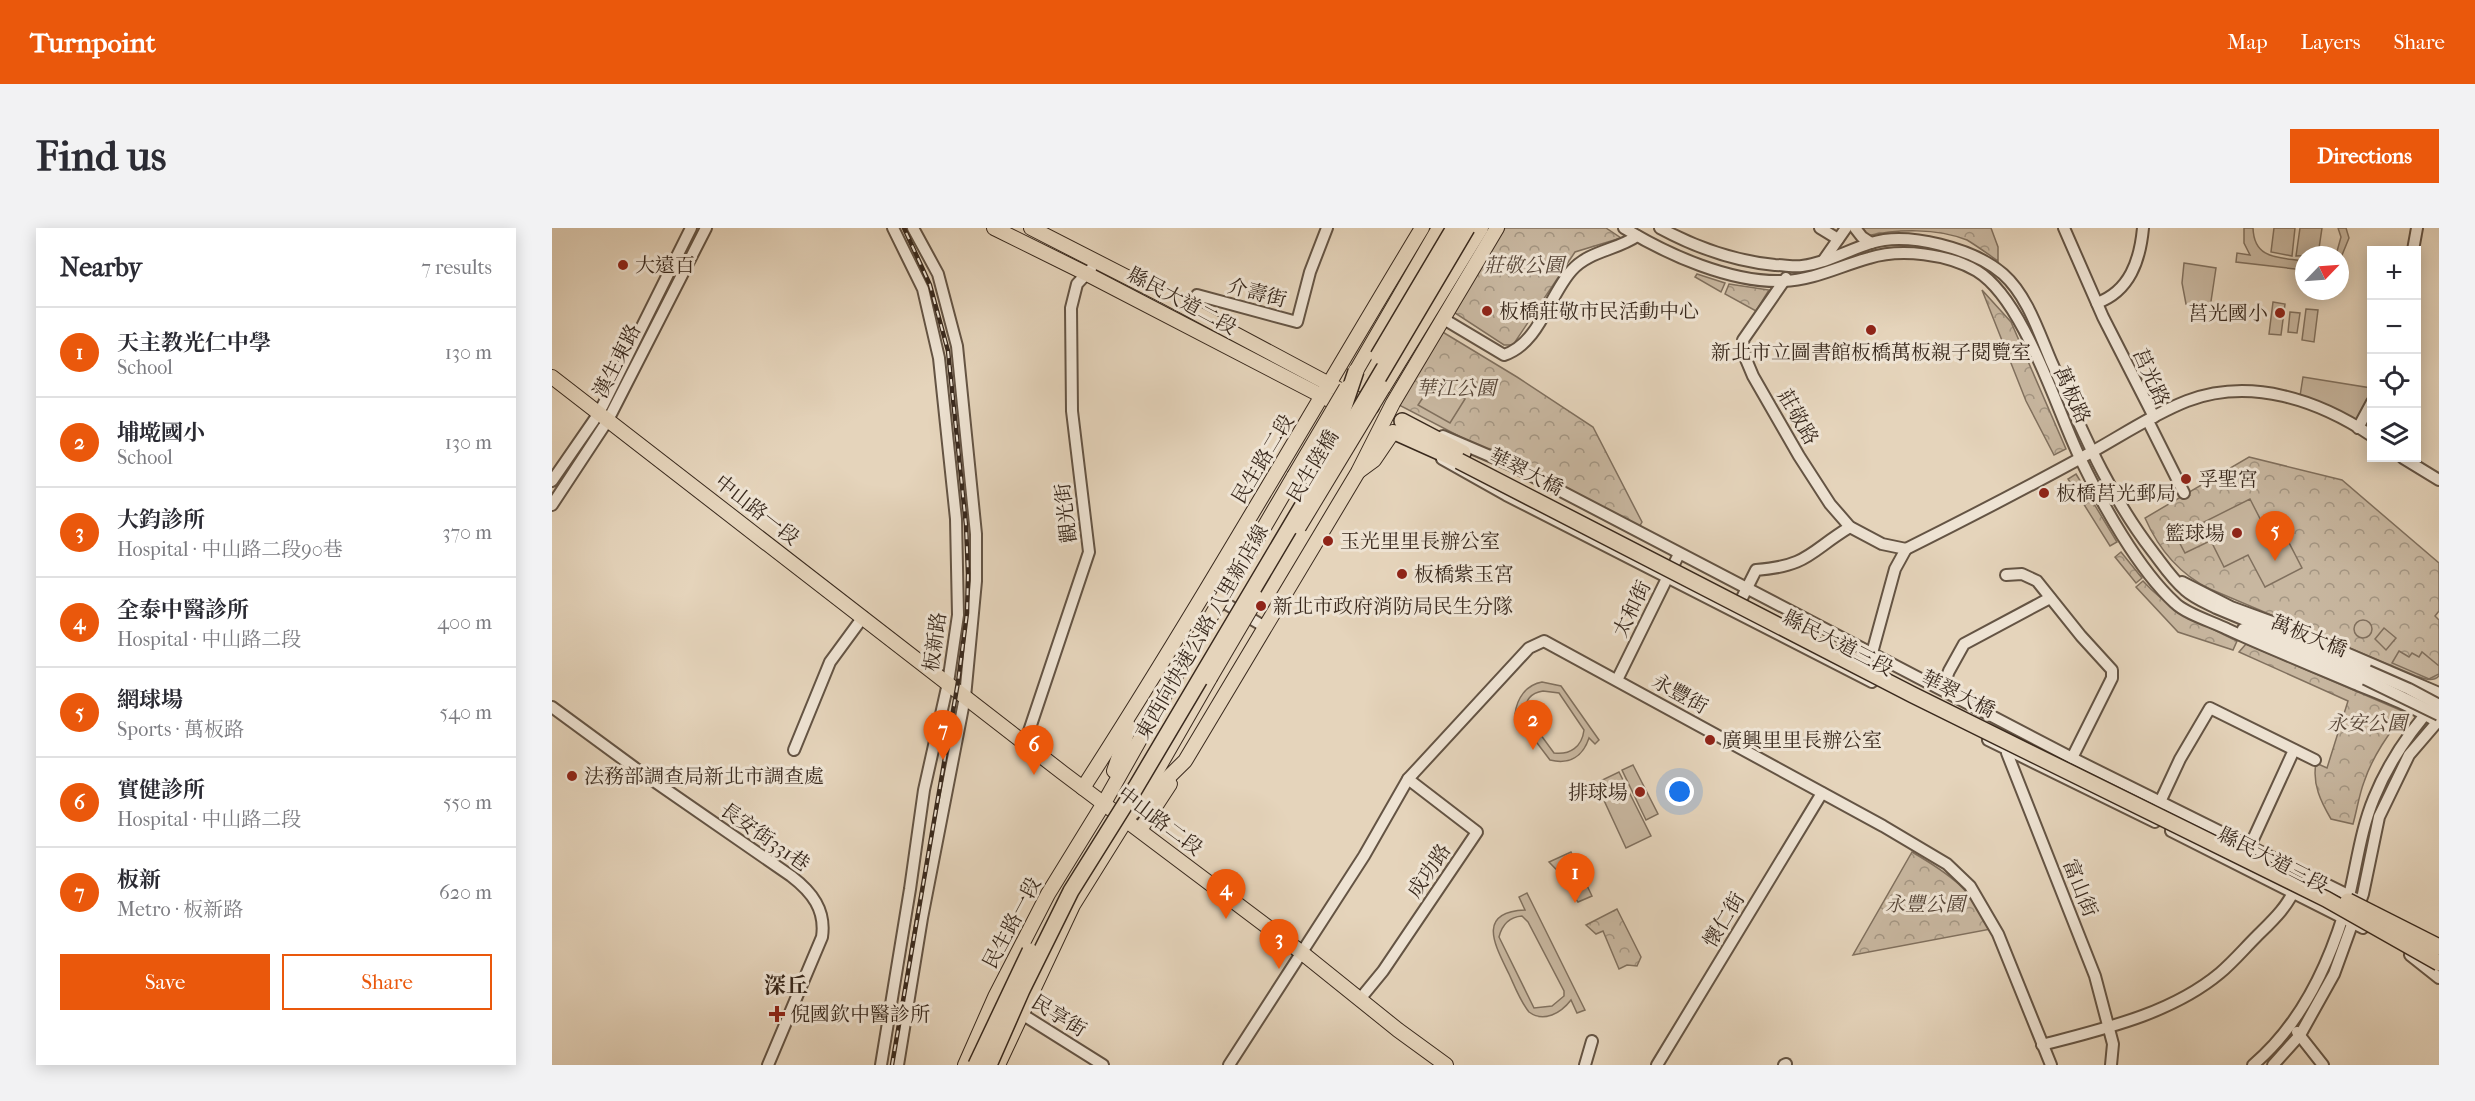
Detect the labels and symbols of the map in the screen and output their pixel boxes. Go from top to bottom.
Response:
north arrow [2295,246,2349,300]
place label: 大遠百 [635,254,695,277]
park label: 莊敬公園 [1484,254,1567,277]
marker: 大遠百 [616,258,630,272]
street label: 縣民大道二段 [1124,263,1240,339]
street label: 介壽街 [1225,274,1289,312]
place label: 板橋莊敬市民活動中心 [1499,300,1699,323]
place label: 莒光國小 [2188,302,2268,325]
marker: 板橋莊敬市民活動中心 [1480,304,1494,318]
marker: 莒光國小 [2273,306,2287,320]
street label: 漢生東路 [589,320,645,402]
marker: 新北市立圖書館板橋萬板親子閱覽室 [1864,323,1878,337]
place label: 新北市立圖書館板橋萬板親子閱覽室 [1711,341,2031,364]
street label: 莒光路 [2128,345,2174,409]
street label: 萬板路 [2049,363,2095,427]
park label: 華江公園 [1416,377,1499,400]
street label: 莊敬路 [1773,385,1823,449]
street label: 民生路二段 [1227,410,1299,508]
street label: 民生陸橋 [1283,426,1343,506]
street label: 華翠大橋 [1485,444,1567,500]
place label: 孚聖宮 [2198,468,2258,491]
street label: 中山路一段 [711,470,803,550]
marker: 孚聖宮 [2179,472,2193,486]
street label: 觀光街 [1051,482,1081,544]
place label: 板橋莒光郵局 [2056,482,2176,505]
marker: 板橋莒光郵局 [2037,486,2051,500]
pin: 5 [2256,512,2294,561]
street label: 東西向快速公路 八里新店線 [1131,520,1273,744]
place label: 籃球場 [2165,522,2225,545]
marker: 籃球場 [2230,526,2244,540]
place label: 玉光里里長辦公室 [1340,530,1500,553]
marker: 玉光里里長辦公室 [1321,534,1335,548]
place label: 板橋紫玉宮 [1414,563,1514,586]
marker: 板橋紫玉宮 [1395,567,1409,581]
street label: 太和街 [1609,577,1655,641]
place label: 新北市政府消防局民生分隊 [1273,595,1513,618]
marker: 新北市政府消防局民生分隊 [1254,599,1268,613]
street label: 縣民大道三段 [1779,606,1897,680]
street label: 萬板大橋 [2268,610,2350,662]
street label: 板新路 [919,611,951,673]
street label: 華翠大橋 [1917,666,1999,722]
street label: 永豐街 [1648,669,1712,719]
pin: 2 [1514,700,1552,750]
pin: 7 [924,710,962,760]
park label: 永安公園 [2327,712,2410,735]
pin: 6 [1014,726,1054,775]
place label: 廣興里里長辦公室 [1722,729,1882,752]
marker: 廣興里里長辦公室 [1703,733,1717,747]
place label: 法務部調查局新北市調查處 [584,765,824,788]
marker: 法務部調查局新北市調查處 [565,769,579,783]
your location [1665,777,1694,806]
place label: 排球場 [1568,781,1628,804]
street label: 中山路二段 [1113,782,1207,860]
marker: 排球場 [1633,785,1647,799]
street label: 長安街331巷 [716,798,814,876]
street label: 縣民大道三段 [2214,823,2332,897]
street label: 成功路 [1403,840,1455,902]
pin: 1 [1556,854,1594,903]
street label: 富山街 [2058,856,2102,920]
pin: 4 [1206,870,1246,919]
street label: 民生路一段 [978,873,1046,973]
street label: 懷仁街 [1699,888,1749,952]
park label: 永豐公園 [1885,893,1968,916]
pin: 3 [1260,920,1298,969]
district label: 深丘 [764,973,808,999]
street label: 民享街 [1027,990,1091,1042]
place label: 倪國欽中醫診所 [790,1003,930,1026]
marker: 倪國欽中醫診所 [768,1005,786,1023]

